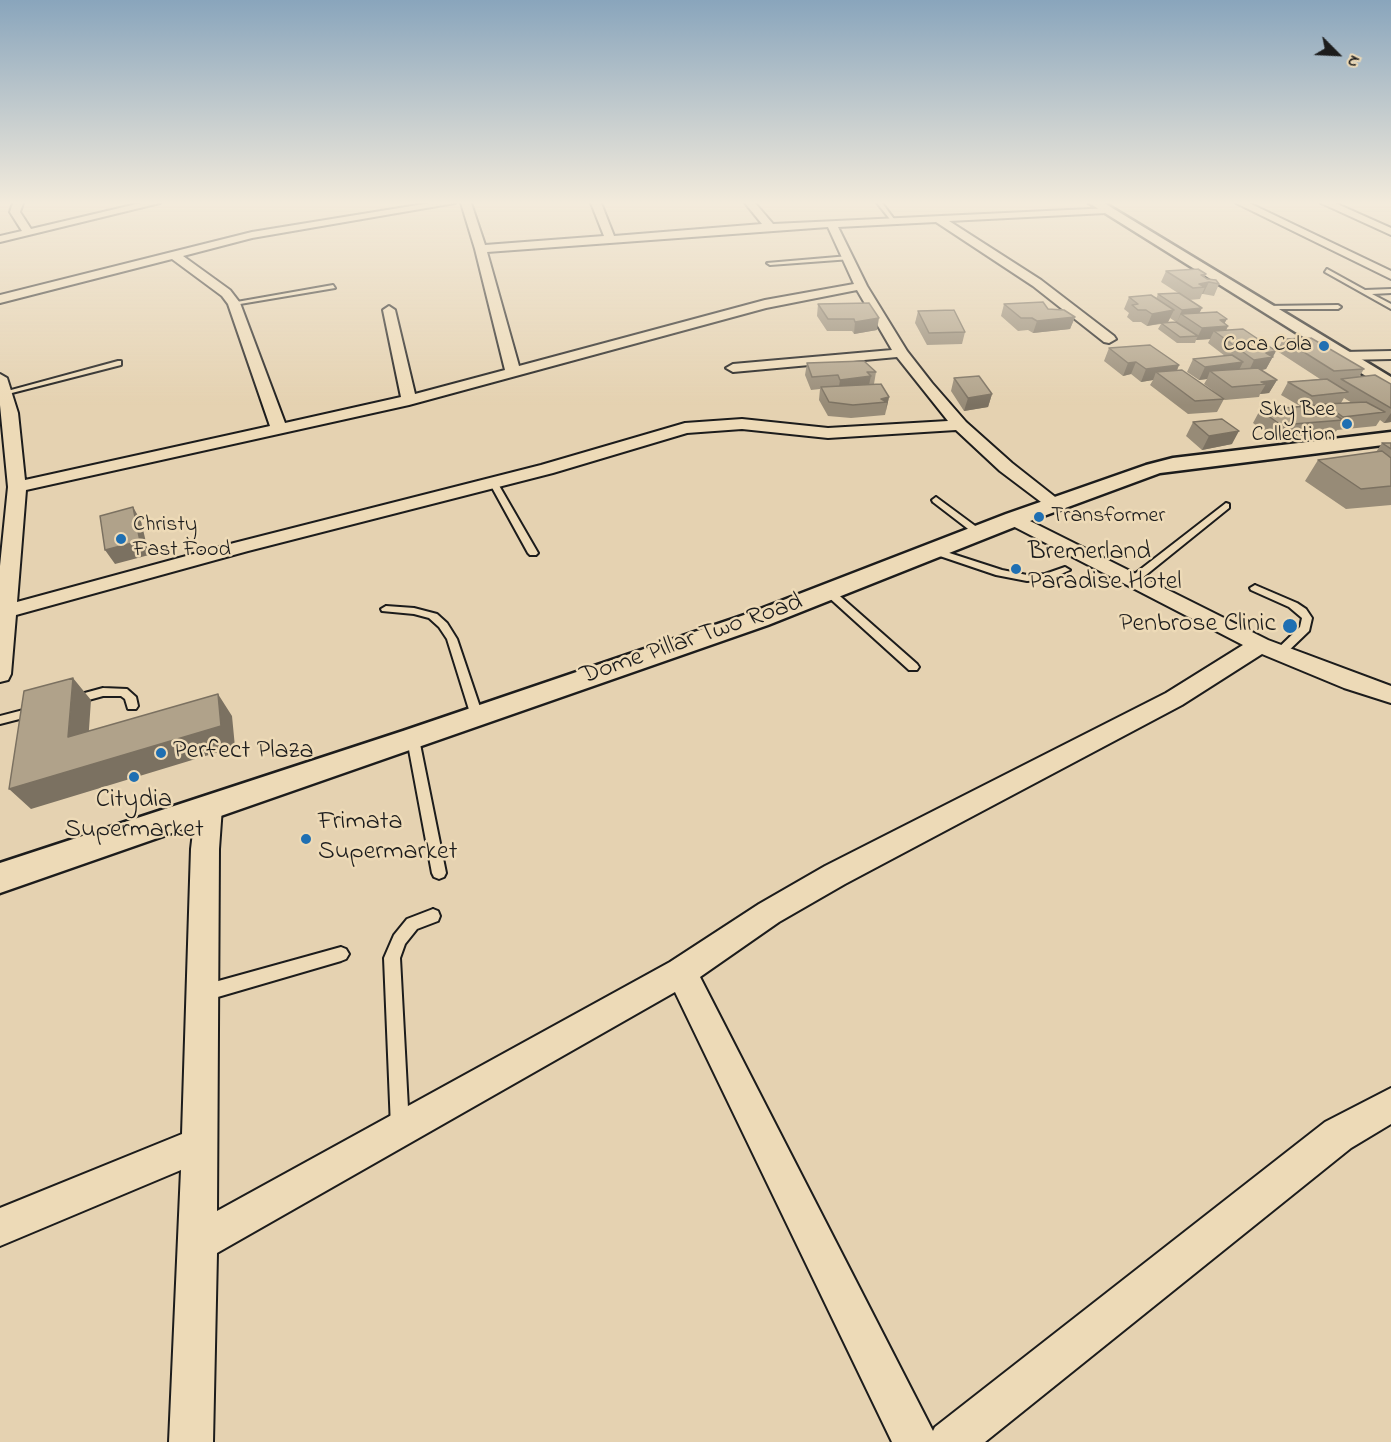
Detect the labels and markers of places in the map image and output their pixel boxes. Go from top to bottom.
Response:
place label: Coca Cola [1223,333,1312,359]
marker: Coca Cola [1317,339,1331,353]
place label: Sky Bee Collection [1251,398,1335,450]
marker: Sky Bee Collection [1340,417,1354,431]
place label: Transformer [1051,504,1165,530]
marker: Transformer [1032,510,1046,524]
place label: Christy Fast Food [133,513,231,564]
marker: Christy Fast Food [114,532,128,546]
place label: Bremerland Paradise Hotel [1028,538,1182,600]
marker: Bremerland Paradise Hotel [1009,562,1023,576]
place label: Penbrose Clinic [1119,610,1276,642]
marker: Penbrose Clinic [1281,617,1299,635]
place label: Perfect Plaza [173,737,314,769]
marker: Perfect Plaza [154,746,168,760]
marker: Citydia Supermarket [127,770,141,784]
place label: Citydia Supermarket [64,786,204,848]
place label: Frimata Supermarket [318,808,457,870]
marker: Frimata Supermarket [299,832,313,846]

